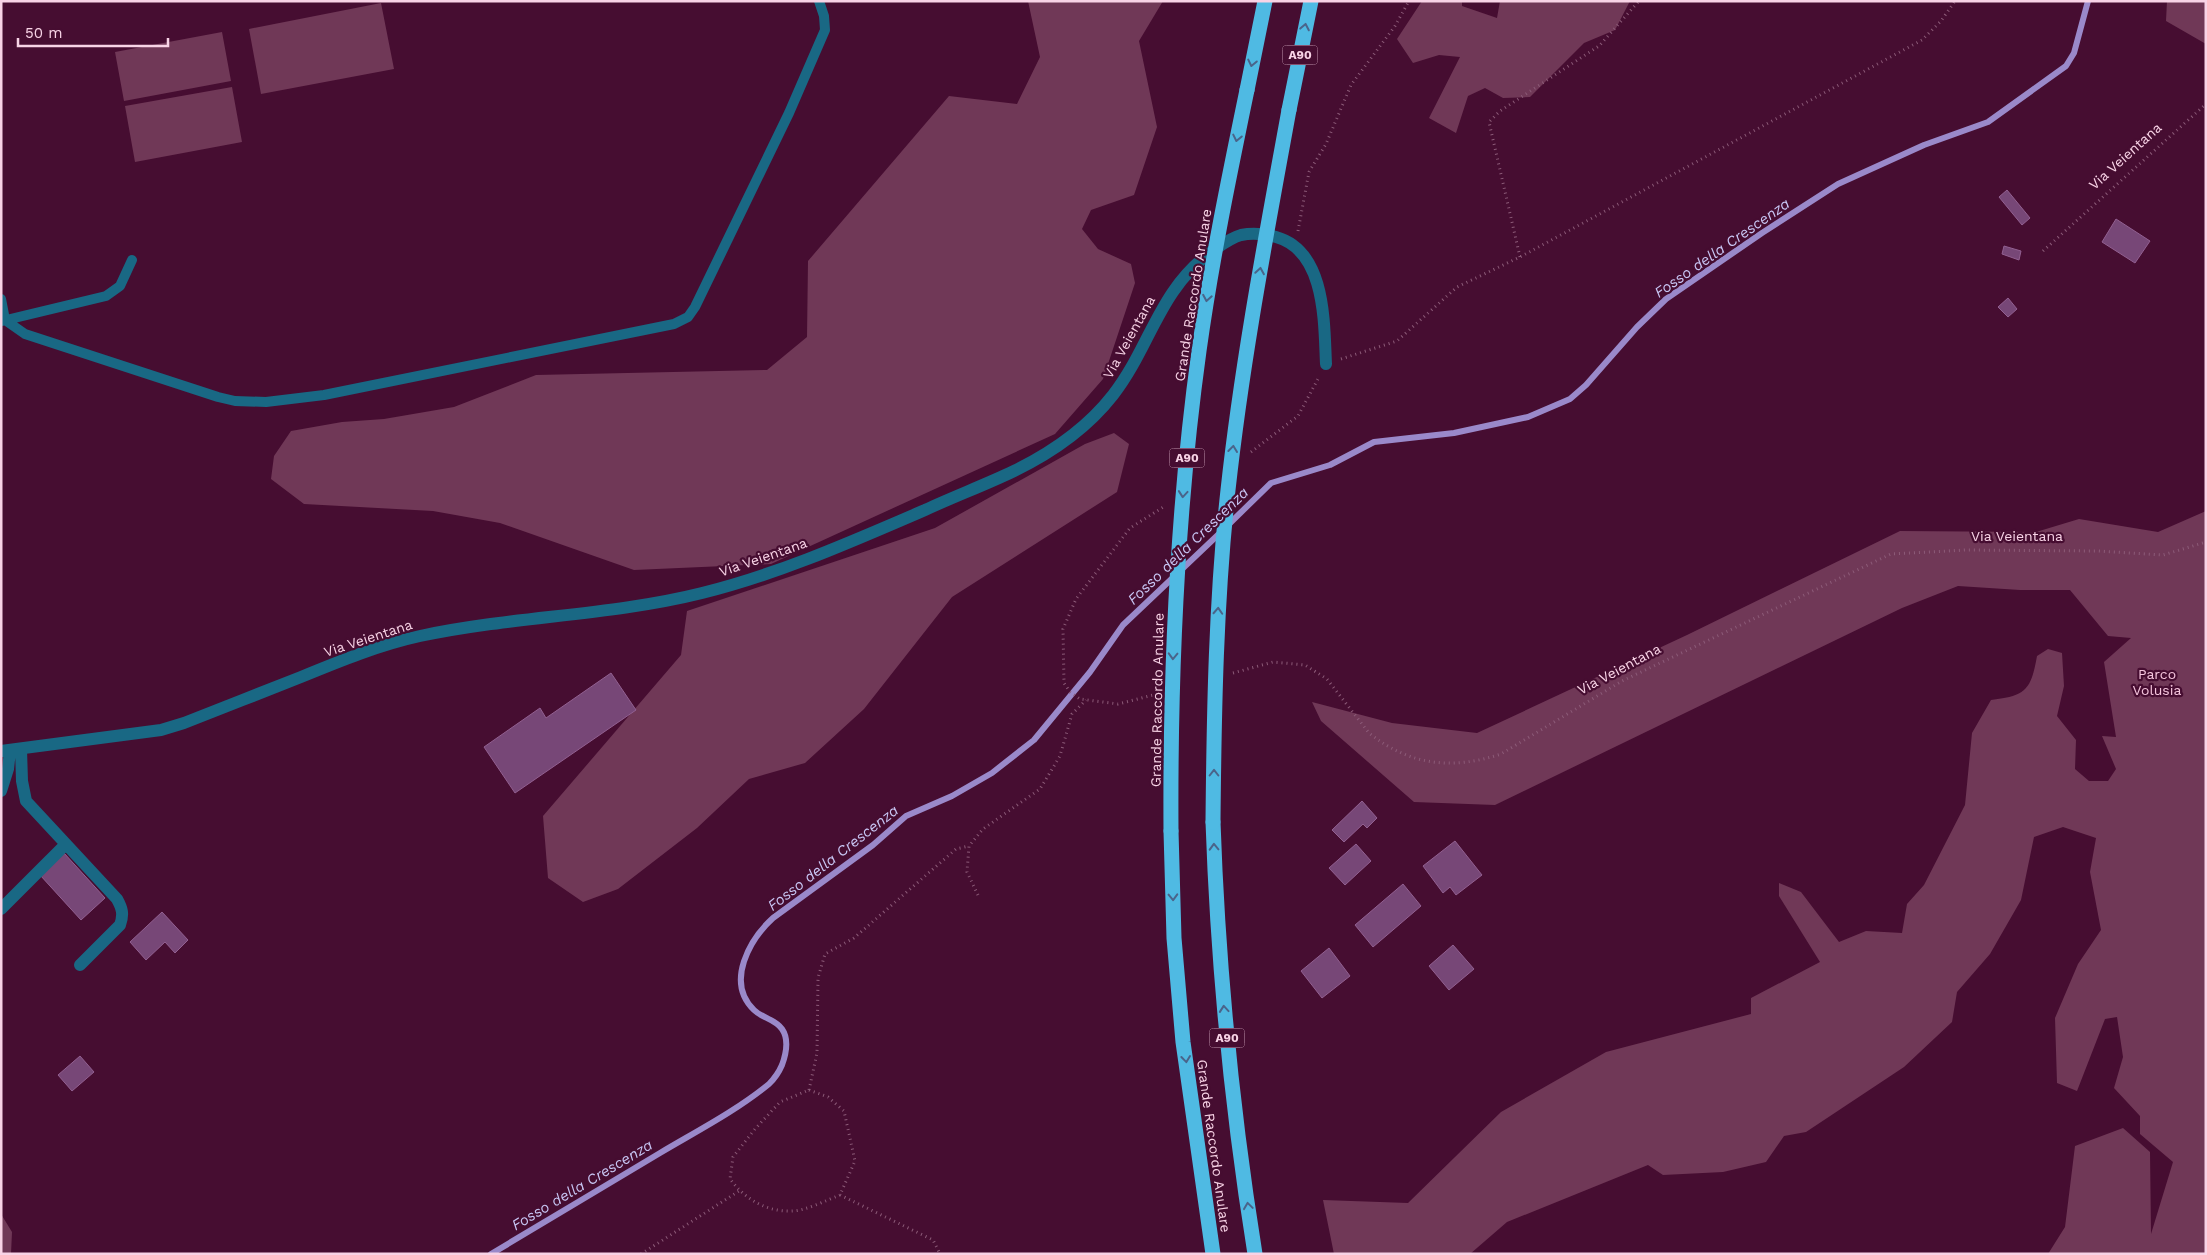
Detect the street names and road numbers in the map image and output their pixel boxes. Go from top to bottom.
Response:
road number: A90 [1282,46,1318,64]
street label: Via Veientana [2085,119,2165,193]
street label: Grande Raccordo Anulare [1171,208,1215,382]
street label: Via Veientana [1100,293,1158,381]
road number: A90 [1170,448,1204,468]
street label: Via Veientana [1971,528,2063,544]
street label: Via Veientana [717,534,809,580]
street label: Grande Raccordo Anulare [1147,613,1167,787]
street label: Via Veientana [322,616,414,660]
street label: Via Veientana [1575,640,1663,698]
road number: A90 [1210,1028,1244,1048]
street label: Grande Raccordo Anulare [1194,1059,1234,1233]

